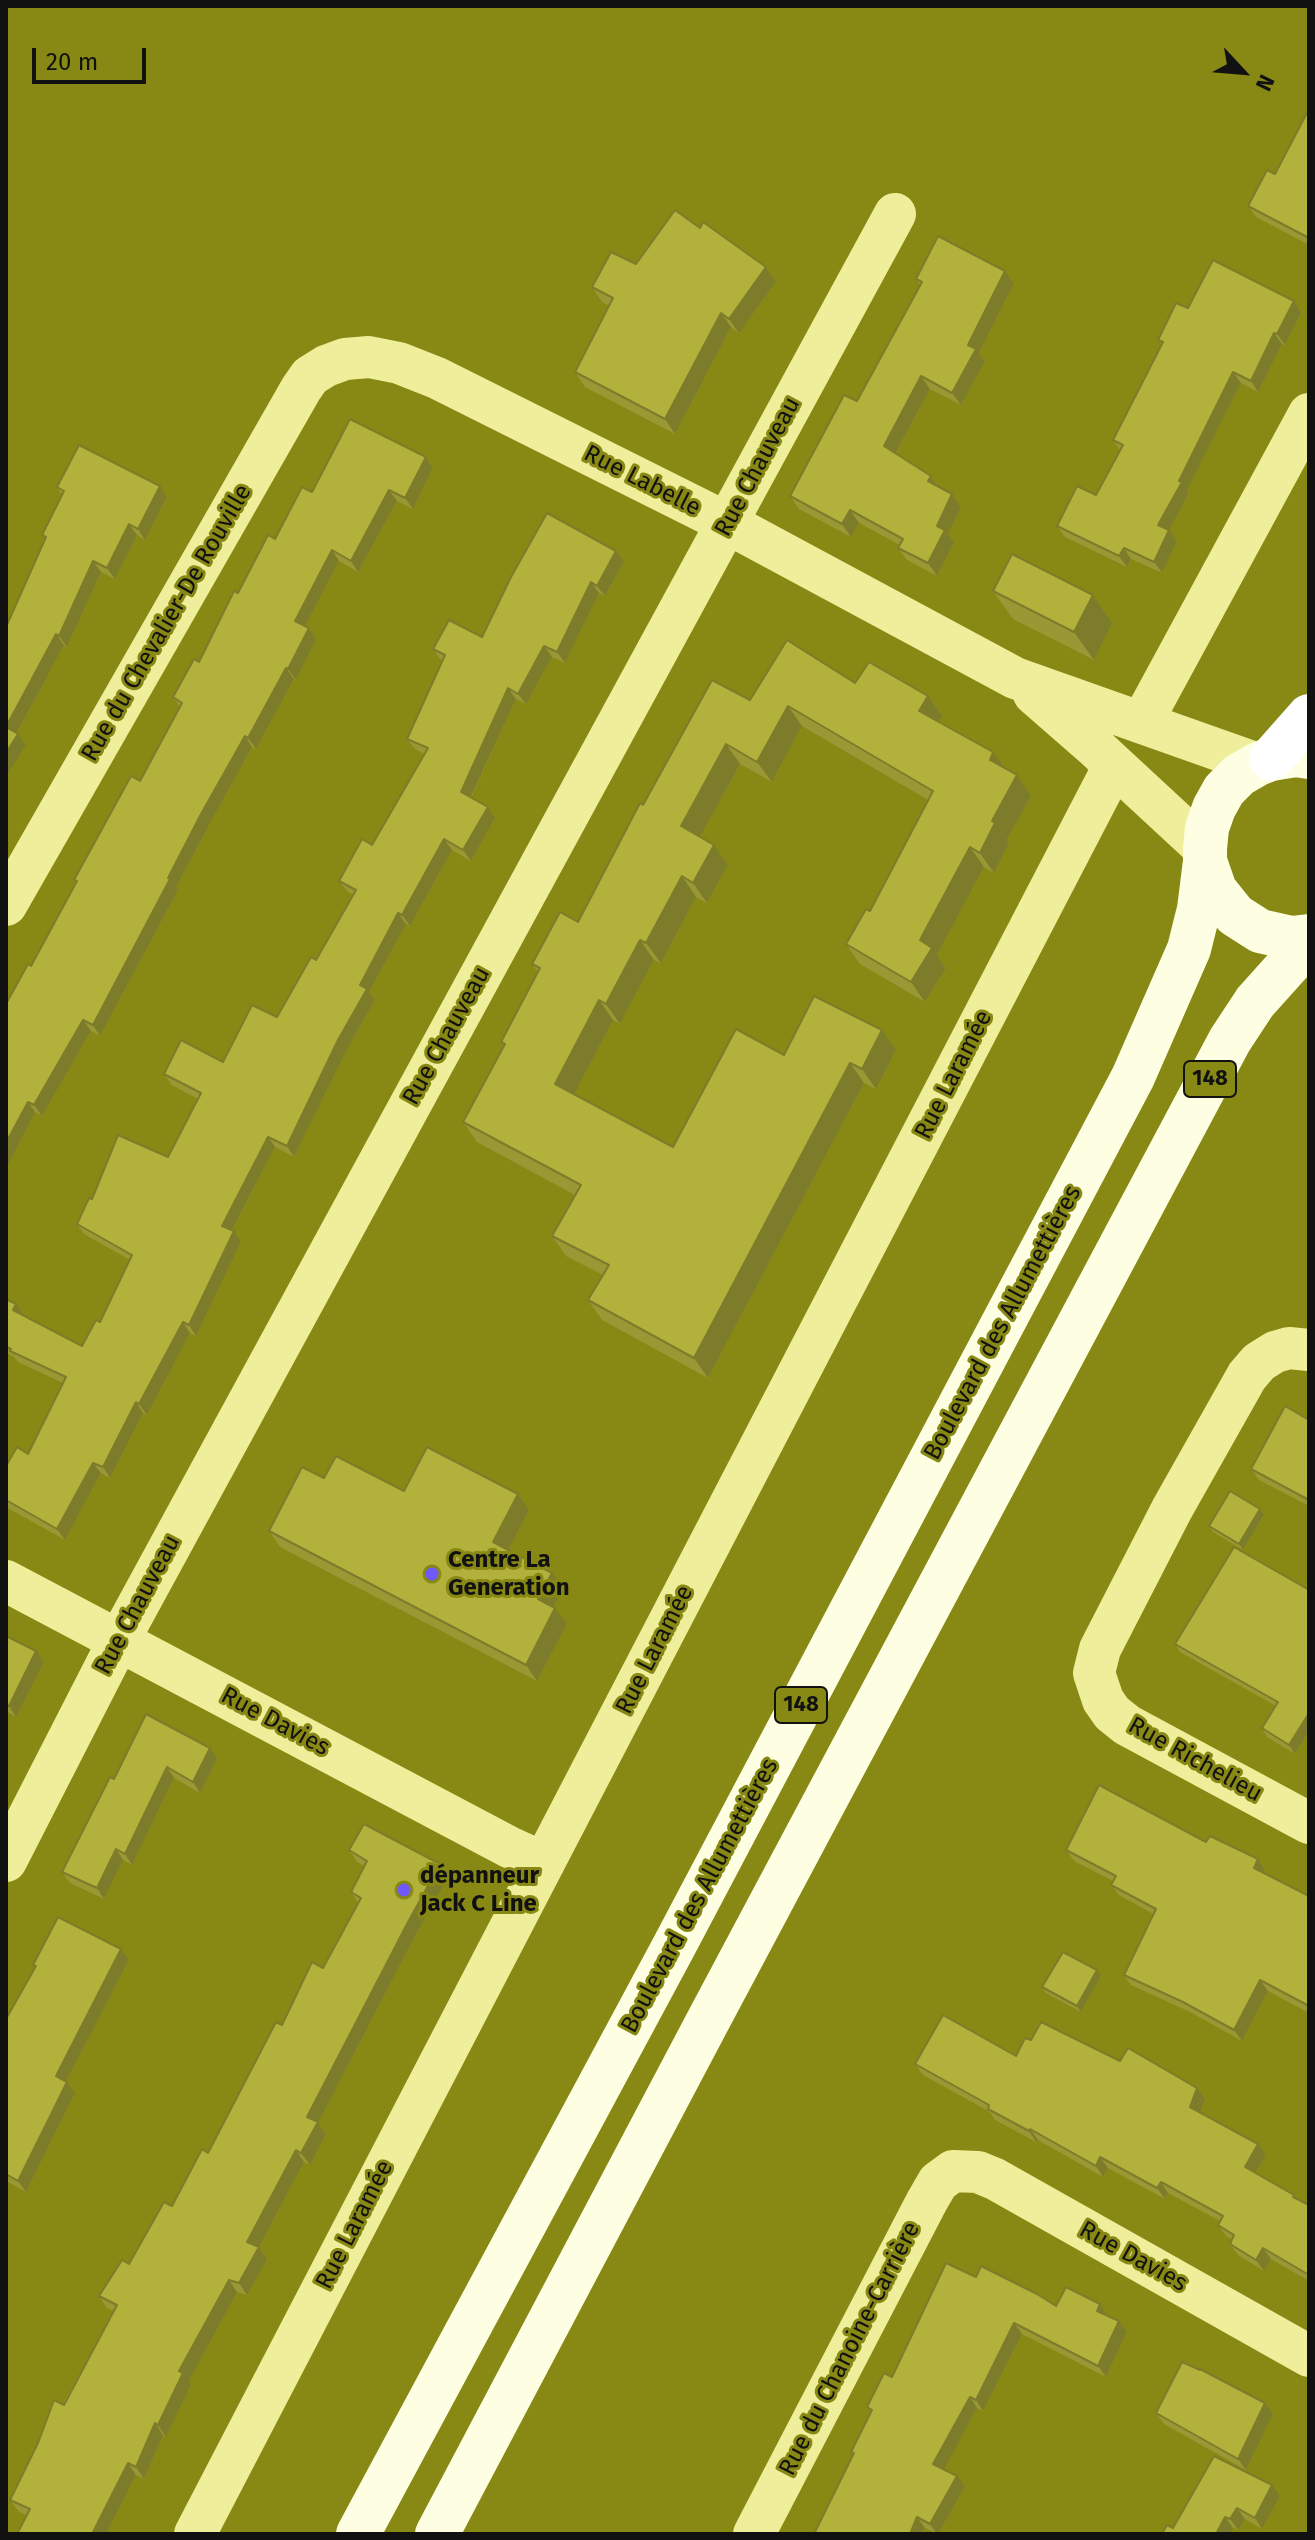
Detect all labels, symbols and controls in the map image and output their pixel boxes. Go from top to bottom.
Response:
scale bar [36,32,150,82]
north arrow [1203,32,1283,112]
text: 20 m [46,48,98,76]
text: N [1250,70,1280,95]
street label: Rue Chauveau [709,392,807,542]
street label: Rue Labelle [579,439,705,523]
street label: Rue du Chevalier-De Rouville [76,480,258,766]
street label: Rue Chauveau [397,962,497,1110]
street label: Rue Laramée [909,1006,999,1144]
road number: 148 [1184,1061,1236,1097]
street label: Boulevard des Allumettières [918,1181,1088,1465]
street label: Rue Chauveau [89,1530,187,1680]
place label: Centre La Generation [448,1546,570,1602]
marker: Centre La Generation [423,1565,441,1583]
street label: Rue Laramée [610,1581,700,1719]
street label: Rue Davies [216,1681,334,1763]
road number: 148 [775,1687,827,1723]
street label: Rue Richelieu [1123,1711,1267,1809]
street label: Boulevard des Allumettières [615,1754,785,2038]
place label: dépanneur Jack C Line [420,1862,539,1918]
marker: dépanneur Jack C Line [395,1881,413,1899]
street label: Rue Laramée [310,2156,400,2294]
street label: Rue Davies [1074,2216,1192,2298]
street label: Rue du Chanoine-Carrière [773,2217,927,2481]

